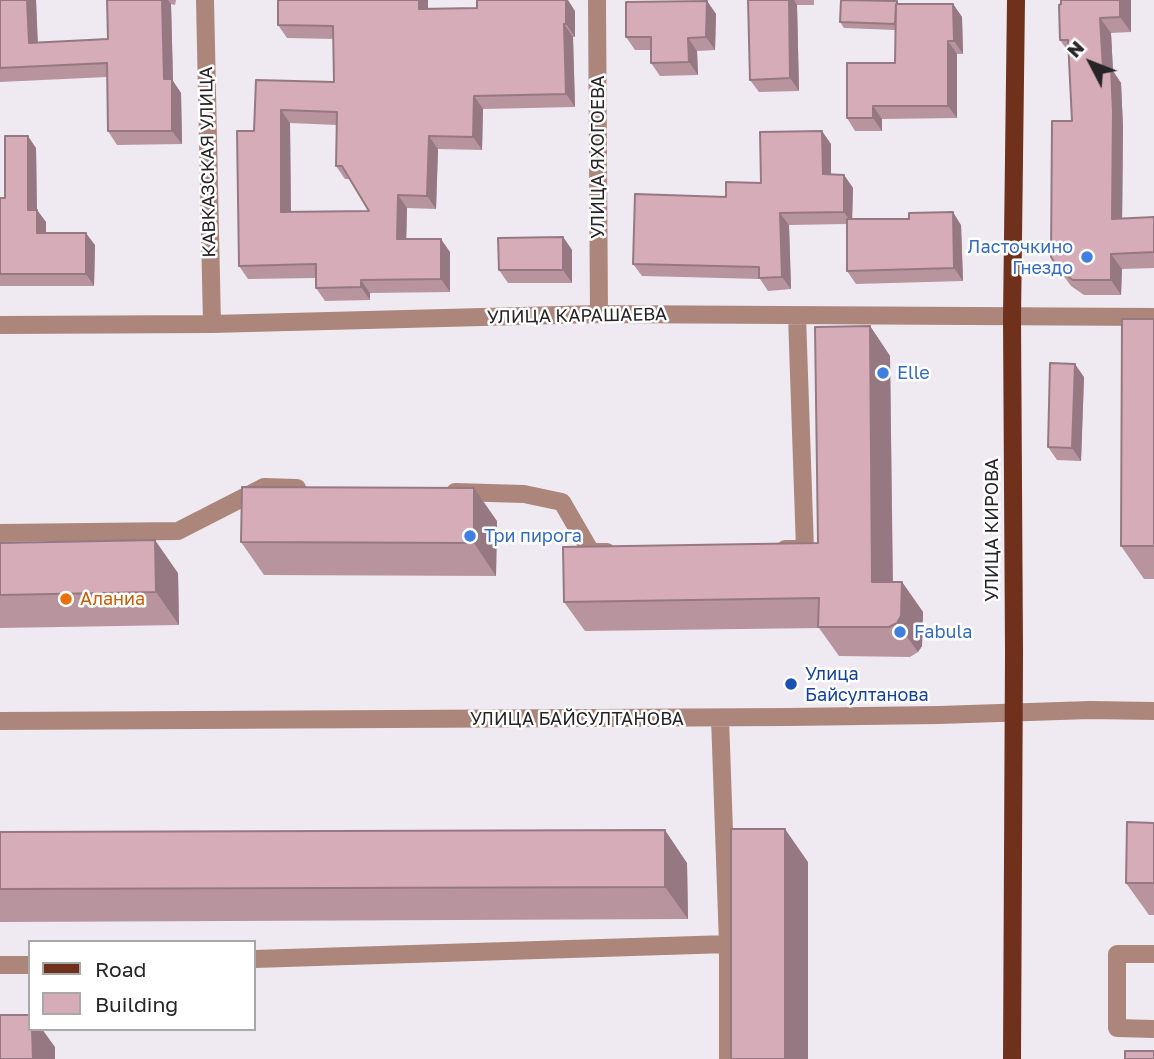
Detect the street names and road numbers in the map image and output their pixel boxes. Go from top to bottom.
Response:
street label: КАВКАЗСКАЯ УЛИЦА [196,66,220,258]
street label: УЛИЦА ЯХОГОЕВА [587,75,609,239]
street label: УЛИЦА КАРАШАЕВА [487,304,667,328]
street label: УЛИЦА КИРОВА [981,458,1003,602]
street label: УЛИЦА БАЙСУЛТАНОВА [470,708,684,730]

